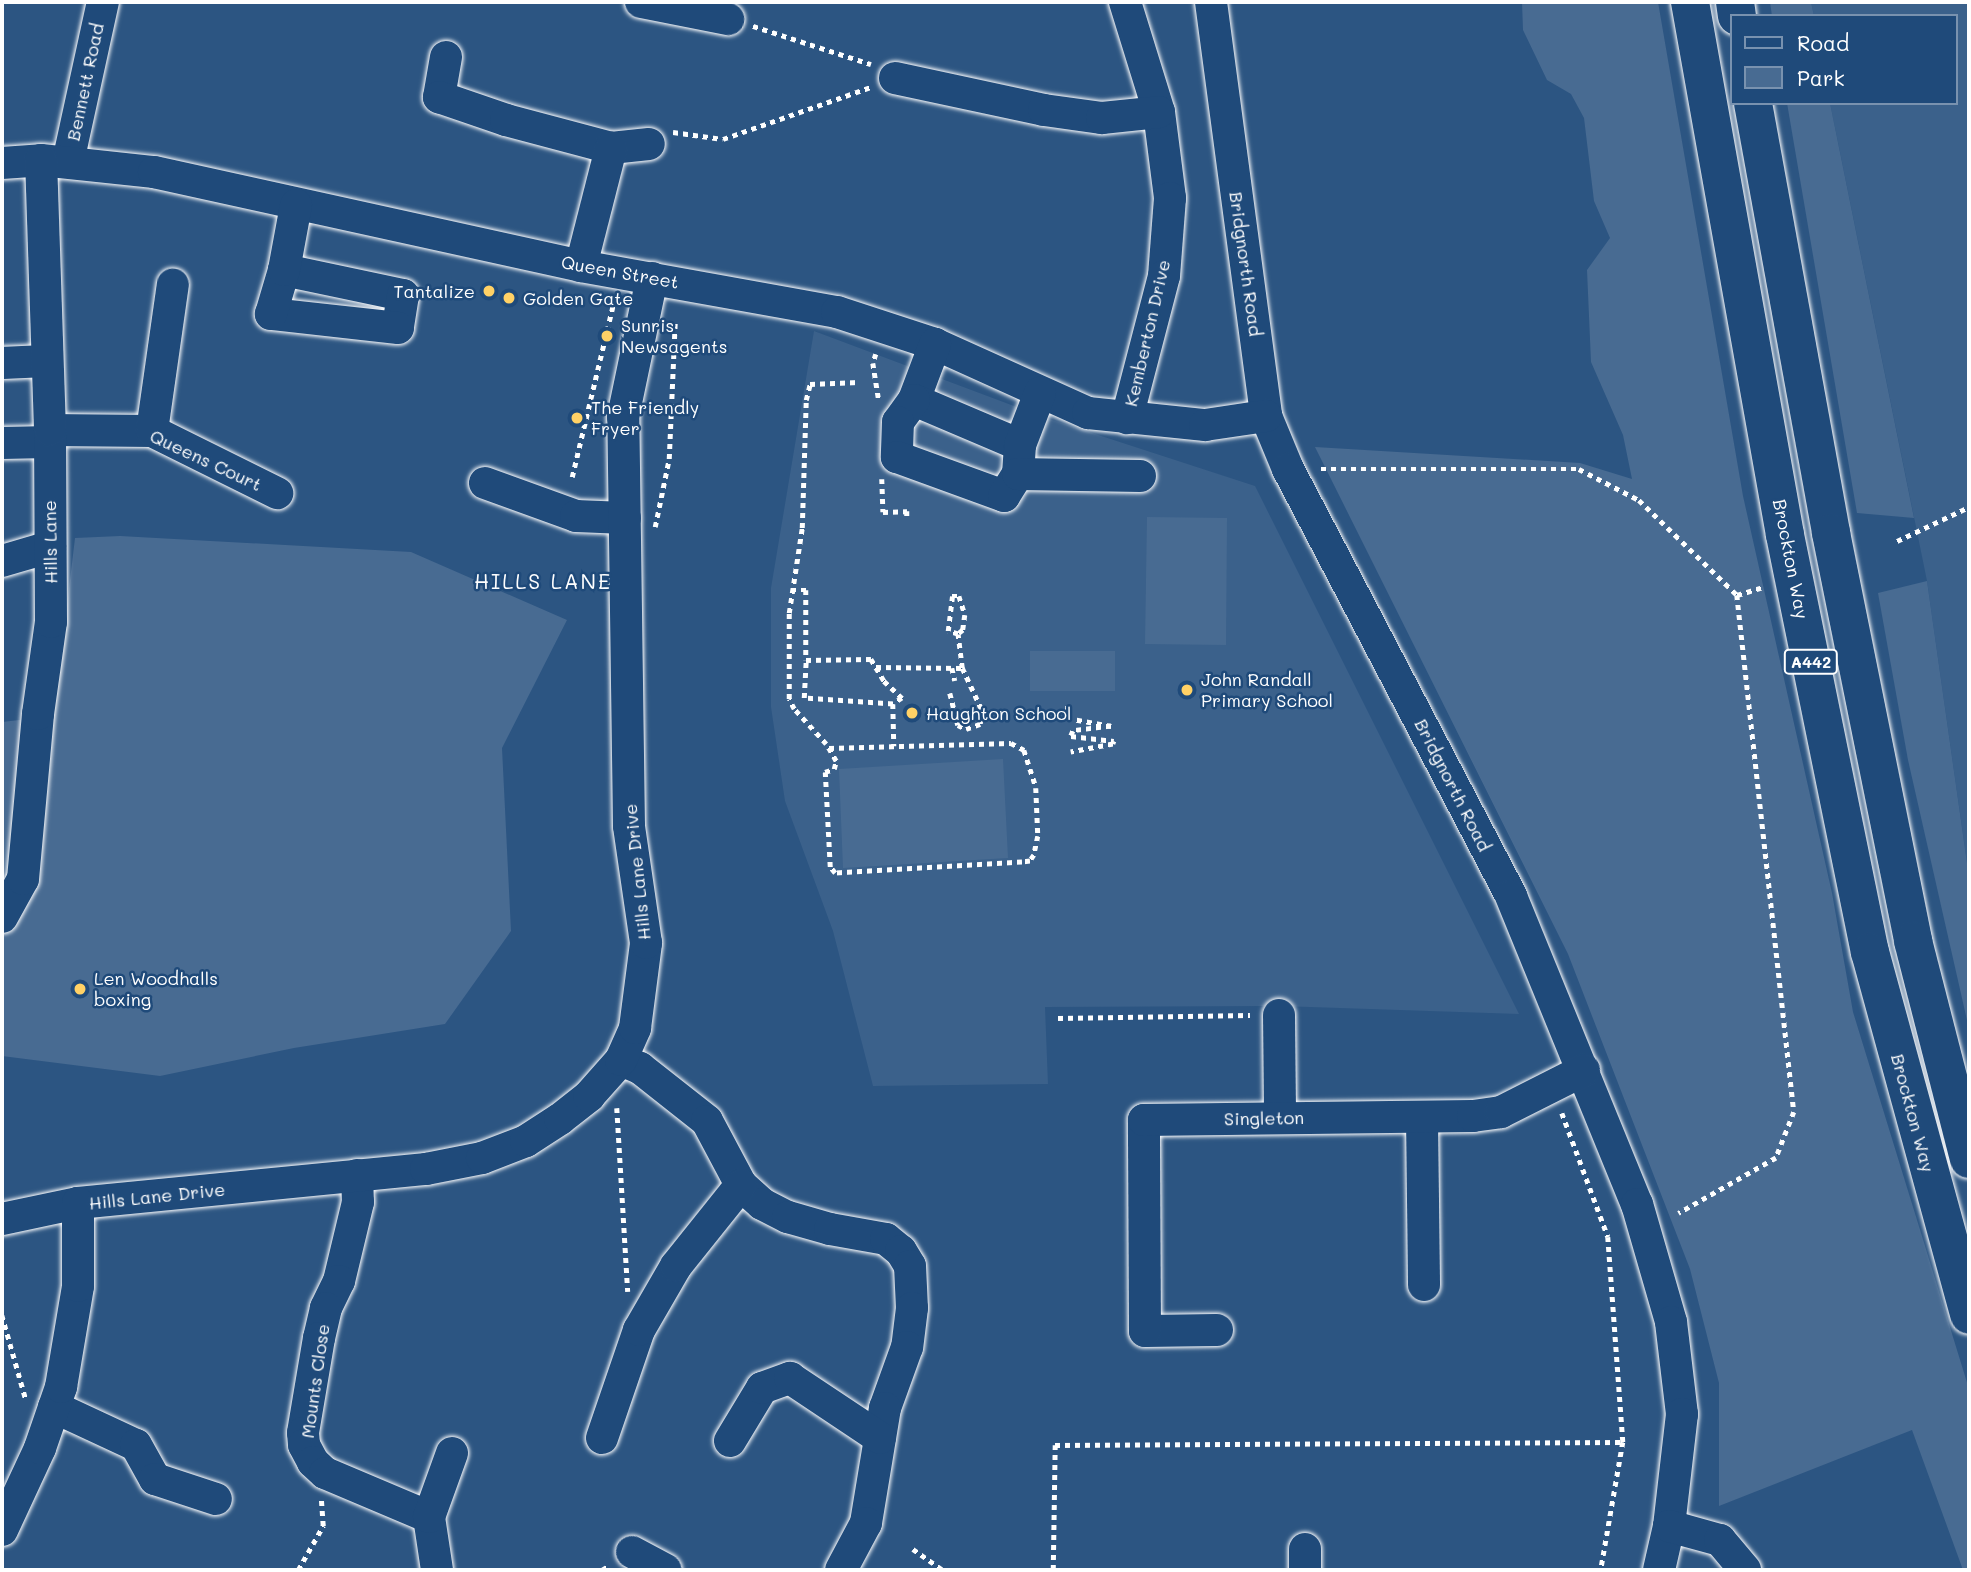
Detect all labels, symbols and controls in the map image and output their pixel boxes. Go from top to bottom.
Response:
legend [1730,14,1957,105]
street label: Bennett Road [62,21,108,143]
text: Road [1797,29,1849,56]
text: Park [1797,64,1845,91]
street label: Bridgnorth Road [1225,190,1267,338]
street label: Queen Street [559,251,681,293]
street label: Kemberton Drive [1120,258,1174,408]
place label: Tantalize [393,280,475,302]
marker: Tantalize [481,283,497,299]
place label: Golden Gate [523,287,633,309]
marker: Golden Gate [501,290,517,306]
place label: Sunris Newsagents [621,315,728,358]
marker: Sunris Newsagents [599,328,615,344]
place label: The Friendly Fryer [591,397,699,440]
marker: The Friendly Fryer [569,410,585,426]
street label: Queens Court [147,425,265,495]
street label: Brockton Way [1769,497,1813,621]
street label: Hills Lane [38,500,62,584]
district label: HILLS LANE [475,568,611,594]
road number: A442 [1783,650,1839,674]
place label: John Randall Primary School [1201,669,1333,712]
marker: John Randall Primary School [1179,682,1195,698]
place label: Haughton School [926,702,1072,724]
marker: Haughton School [904,705,920,721]
street label: Bridgnorth Road [1410,715,1496,855]
street label: Hills Lane Drive [619,803,655,941]
place label: Len Woodhalls boxing [94,968,218,1010]
marker: Len Woodhalls boxing [72,981,88,997]
street label: Brockton Way [1887,1051,1939,1175]
street label: Singleton [1224,1107,1304,1129]
street label: Hills Lane Drive [88,1178,226,1214]
street label: Mounts Close [296,1322,334,1440]

